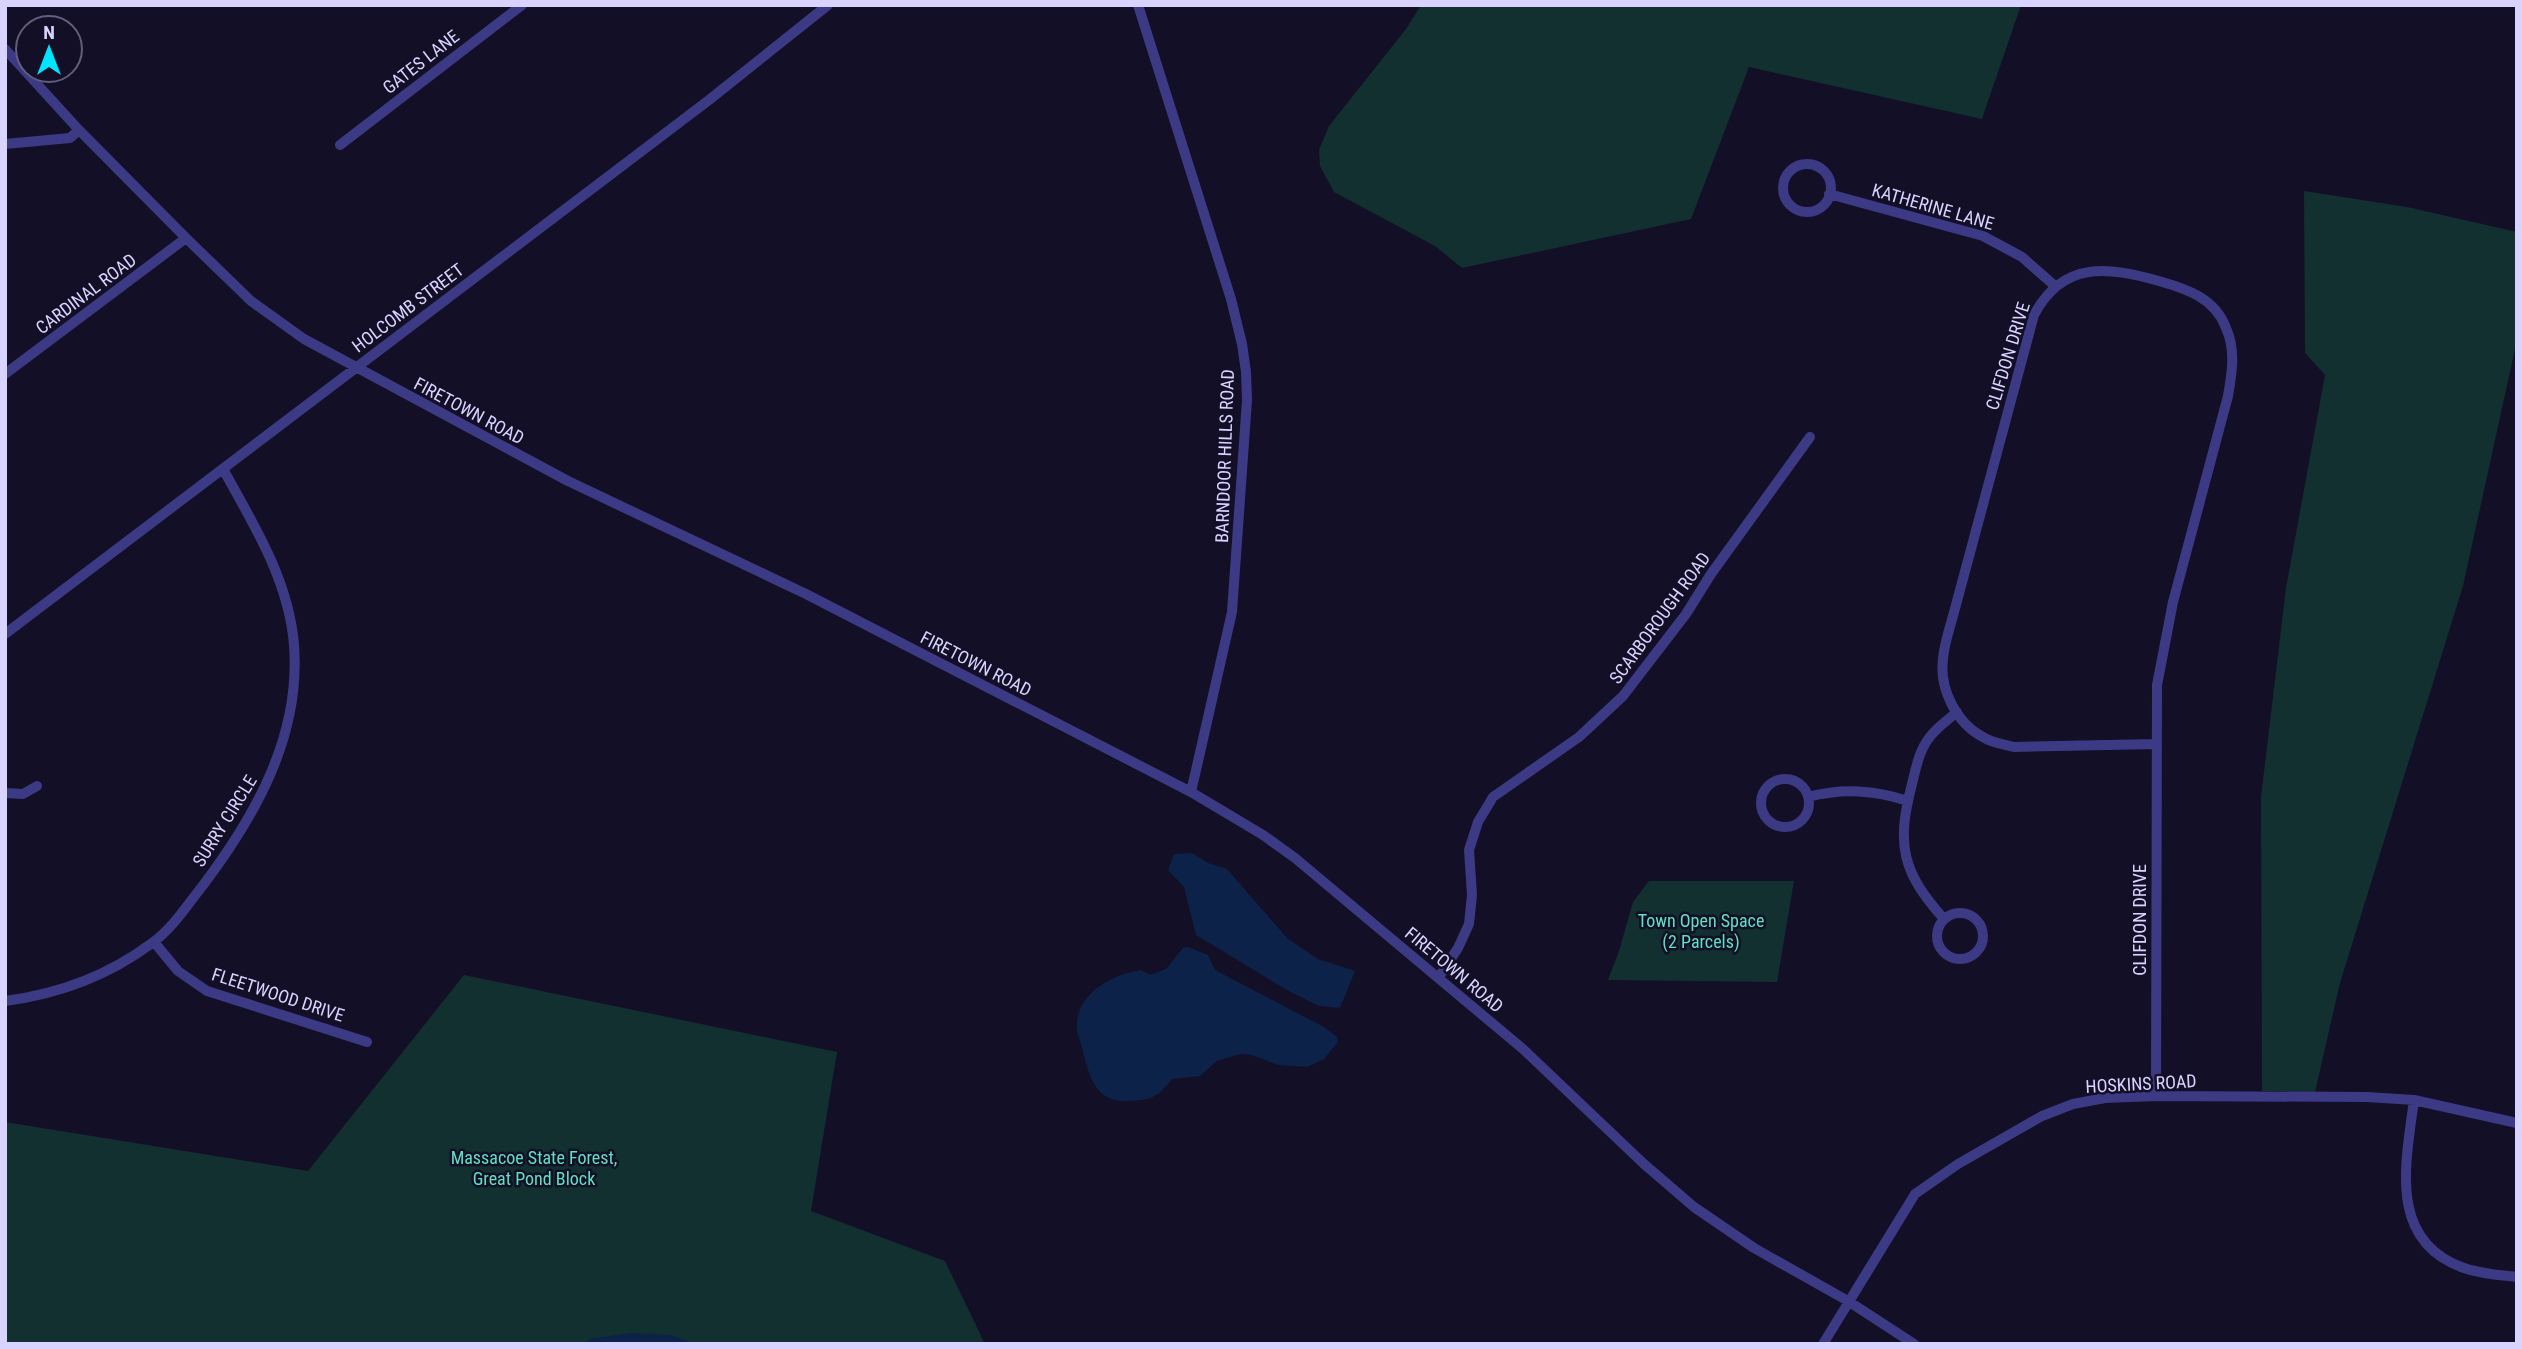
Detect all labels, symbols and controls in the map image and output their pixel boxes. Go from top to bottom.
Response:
north arrow [14,14,84,84]
text: N [43,21,55,44]
street label: GATES LANE [378,25,463,98]
street label: KATHERINE LANE [1870,179,1997,234]
street label: CARDINAL ROAD [31,249,140,338]
street label: HOLCOMB STREET [348,259,468,356]
street label: CLIFDON DRIVE [1981,299,2034,412]
street label: BARNDOOR HILLS ROAD [1211,369,1238,543]
street label: FIRETOWN ROAD [411,373,528,448]
street label: SCARBOROUGH ROAD [1605,548,1714,688]
street label: FIRETOWN ROAD [917,627,1035,701]
street label: SURRY CIRCLE [188,771,261,870]
street label: CLIFDON DRIVE [2129,864,2150,976]
park label: Town Open Space (2 Parcels) [1638,910,1764,953]
street label: FIRETOWN ROAD [1401,922,1508,1017]
street label: FLEETWOOD DRIVE [209,963,347,1026]
street label: HOSKINS ROAD [2085,1070,2197,1097]
park label: Massacoe State Forest, Great Pond Block [451,1147,617,1189]

